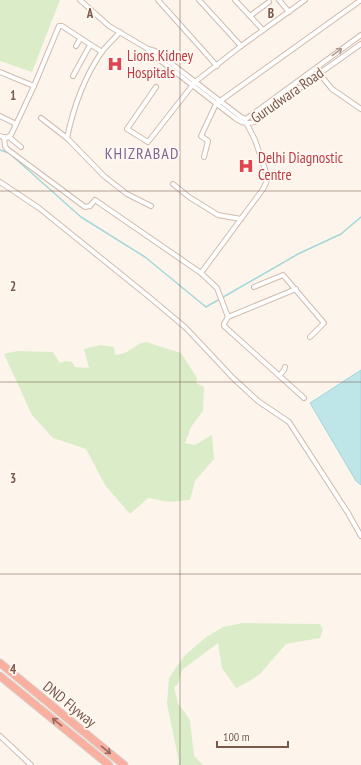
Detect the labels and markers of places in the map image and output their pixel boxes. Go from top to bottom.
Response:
place label: Lions Kidney Hospitals [127,46,193,82]
hospital icon: Lions Kidney Hospitals [106,55,124,73]
place label: Delhi Diagnostic Centre [258,148,344,184]
hospital icon: Delhi Diagnostic Centre [237,157,255,175]

